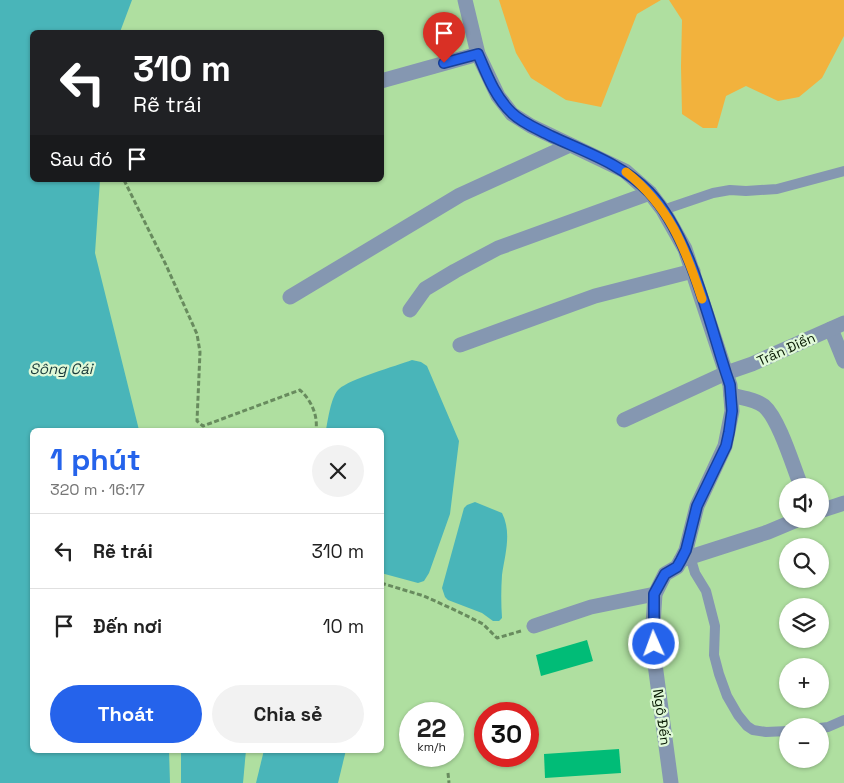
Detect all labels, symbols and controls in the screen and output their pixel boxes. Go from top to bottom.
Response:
pin [423,12,465,63]
icon: arrive [430,19,458,47]
text: 310 m [133,47,231,91]
icon: left [50,50,115,115]
text: Rẽ trái [133,90,202,118]
icon: arrive [123,145,151,173]
text: Sau đó [50,147,113,172]
street label: Trần Điền [754,328,818,370]
water label: Sông Cái [29,359,95,378]
text: 1 phút [50,440,141,479]
button: close [312,445,364,497]
map controls [779,478,829,768]
button: sound [779,478,829,528]
text: 320 m · 16:17 [50,479,145,500]
icon: left [50,537,78,565]
button: search [779,538,829,588]
text: Rẽ trái [93,539,153,564]
text: 310 m [311,539,364,564]
button: layers [779,598,829,648]
icon: arrive [50,612,78,640]
text: Đến nơi [93,614,162,639]
text: 10 m [323,614,364,639]
position arrow [627,617,679,669]
button: + [779,658,829,708]
button: Thoát [50,685,202,743]
button: Chia sẻ [212,685,364,743]
street label: Ngô Đến [649,688,675,746]
speed limit sign: 30 [474,702,539,767]
text: 22 [417,712,446,744]
button: − [779,718,829,768]
text: km/h [417,739,446,755]

